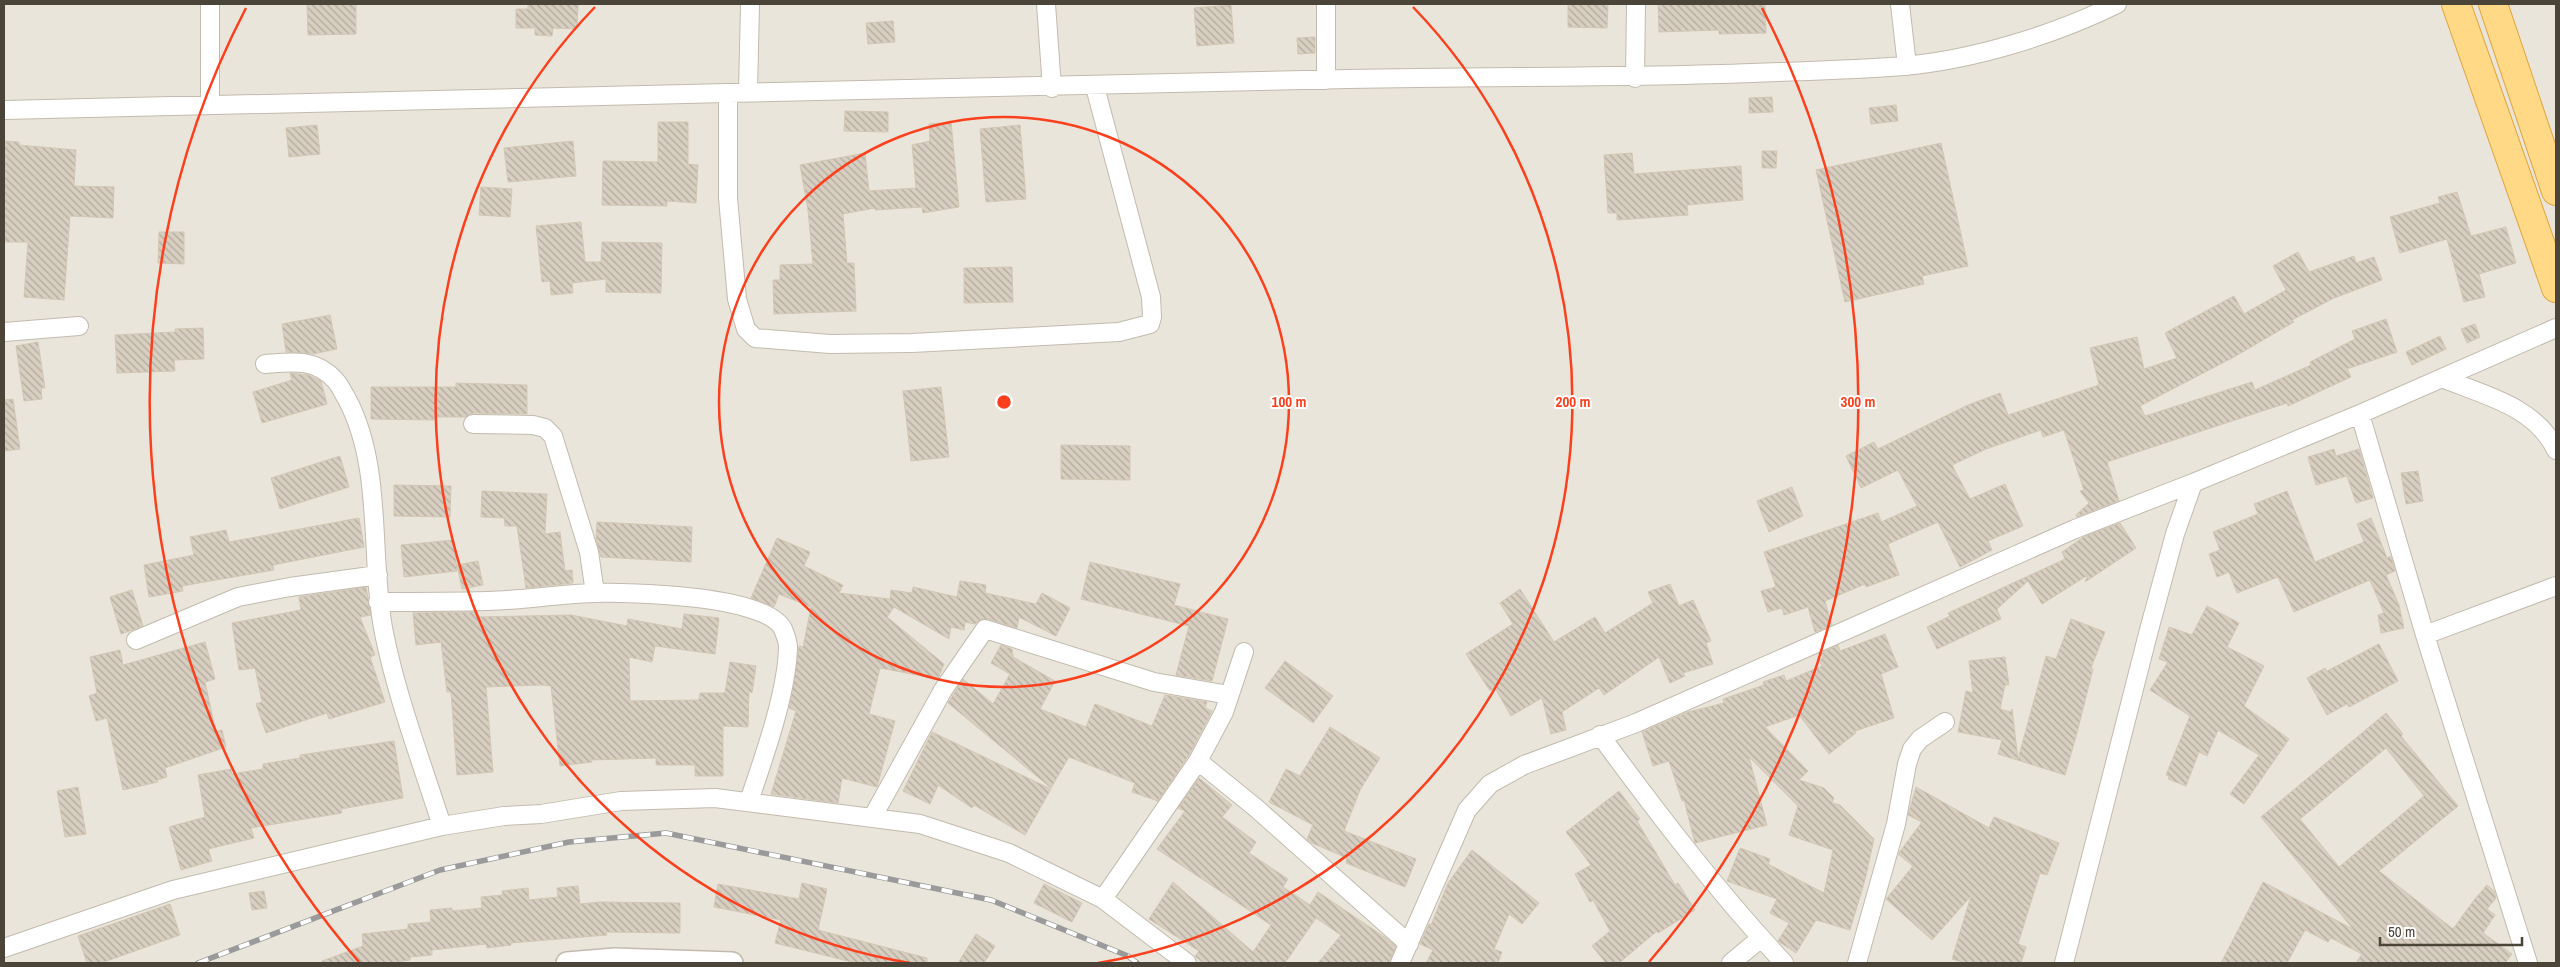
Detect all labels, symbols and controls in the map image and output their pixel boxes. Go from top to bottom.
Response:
text: 100 m [1272,391,1306,412]
text: 200 m [1556,391,1590,412]
text: 300 m [1841,391,1875,412]
centre of rings [995,393,1013,411]
scale bar [2380,914,2522,946]
text: 50 m [2388,921,2415,942]

